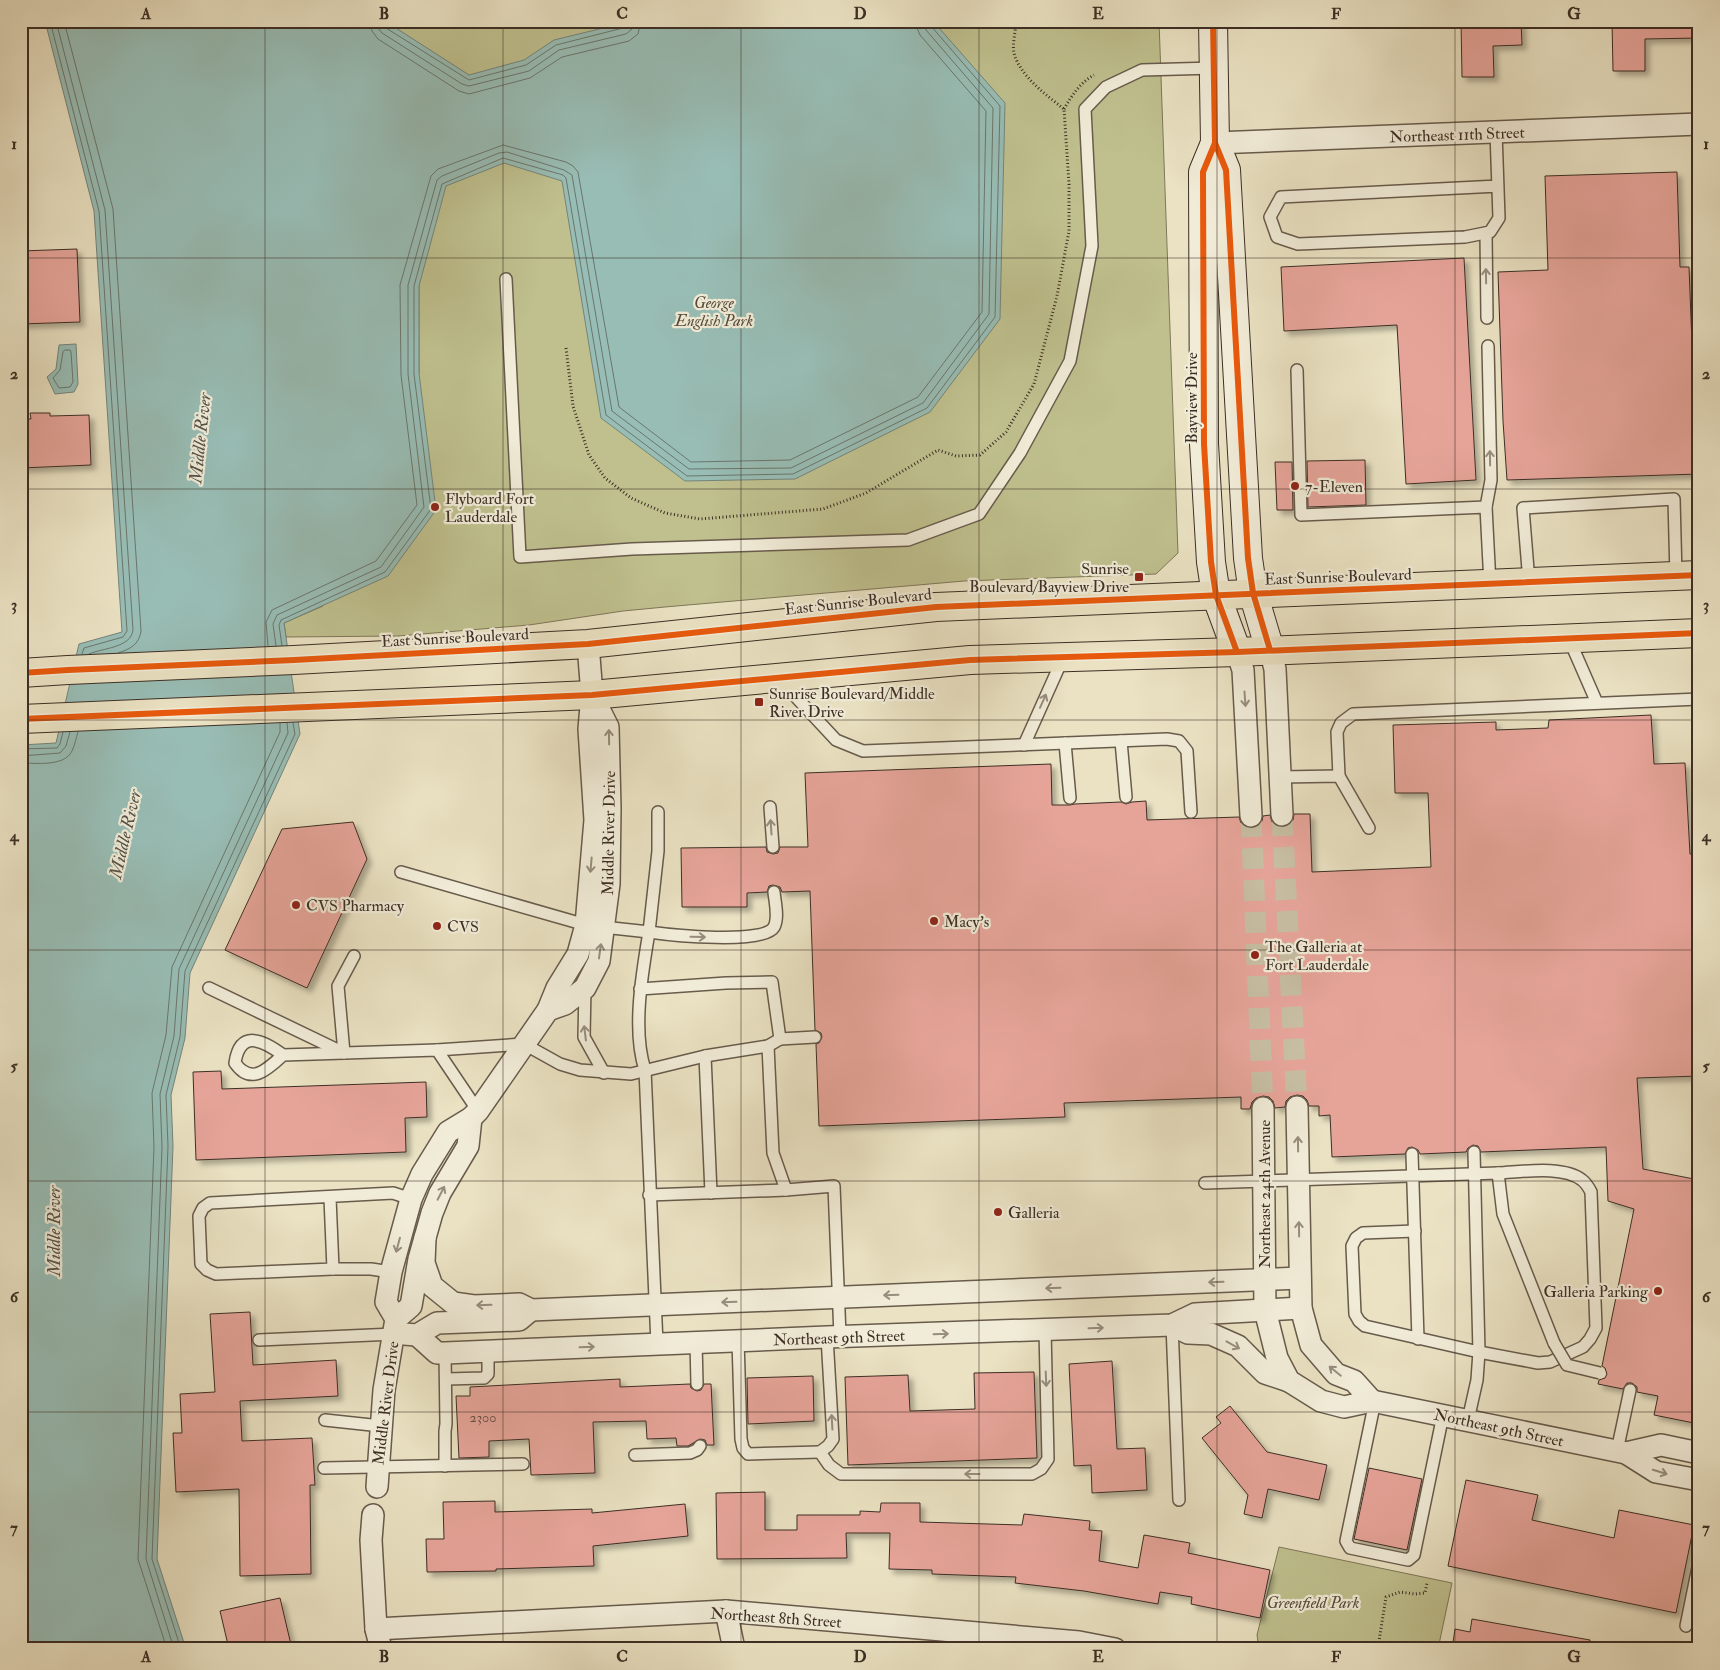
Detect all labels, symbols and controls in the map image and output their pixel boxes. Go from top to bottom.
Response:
text: A [140,4,152,24]
text: B [379,4,389,24]
text: C [616,4,628,24]
text: D [853,4,867,24]
text: E [1092,4,1104,24]
text: F [1331,4,1341,24]
text: G [1567,4,1581,24]
street label: Northeast 11th Street [1389,123,1525,147]
text: 1 [11,134,17,154]
text: 1 [1703,134,1709,154]
one-way arrow [1481,268,1491,284]
park label: George English Park [674,293,754,331]
street label: Bayview Drive [1182,352,1202,444]
text: 2 [10,364,18,384]
text: 2 [1702,364,1710,384]
water label: Middle River [184,390,217,485]
one-way arrow [1486,451,1495,467]
place label: 7-Eleven [1305,477,1363,497]
marker: 7-Eleven [1289,480,1301,492]
place label: Flyboard Fort Lauderdale [445,489,534,527]
marker: Flyboard Fort Lauderdale [429,501,441,513]
place label: Sunrise Boulevard/Bayview Drive [969,559,1129,597]
street label: East Sunrise Boulevard [1264,564,1412,590]
marker: Sunrise Boulevard/Bayview Drive [1133,571,1145,583]
street label: East Sunrise Boulevard [784,584,933,620]
text: 3 [11,595,17,615]
text: 3 [1703,595,1709,615]
street label: East Sunrise Boulevard [381,624,529,652]
place label: Sunrise Boulevard/Middle River Drive [769,684,935,722]
one-way arrow [1240,691,1249,707]
one-way arrow [1039,694,1049,709]
marker: Sunrise Boulevard/Middle River Drive [753,696,765,708]
one-way arrow [604,729,613,745]
street label: Middle River Drive [598,770,620,895]
water label: Middle River [104,786,147,882]
one-way arrow [767,819,776,835]
text: 4 [9,826,20,846]
text: 4 [1701,826,1712,846]
one-way arrow [586,857,596,873]
place label: CVS Pharmacy [306,896,405,916]
marker: CVS Pharmacy [290,899,302,911]
place label: Macy's [944,912,989,932]
marker: Macy's [928,915,940,927]
place label: CVS [447,917,479,937]
marker: CVS [431,920,443,932]
one-way arrow [689,932,705,942]
place label: The Galleria at Fort Lauderdale [1265,937,1369,975]
one-way arrow [595,944,605,960]
marker: The Galleria at Fort Lauderdale [1249,949,1261,961]
one-way arrow [580,1025,590,1041]
text: 5 [10,1056,18,1076]
text: 5 [1702,1056,1710,1076]
street label: Northeast 24th Avenue [1255,1119,1275,1268]
one-way arrow [1293,1136,1303,1152]
water label: Middle River [43,1184,66,1277]
one-way arrow [436,1185,446,1200]
place label: Galleria [1008,1203,1060,1223]
marker: Galleria [992,1206,1004,1218]
one-way arrow [1294,1222,1304,1238]
one-way arrow [393,1237,402,1253]
one-way arrow [1208,1277,1224,1286]
place label: Galleria Parking [1543,1282,1649,1302]
one-way arrow [1046,1284,1062,1293]
marker: Galleria Parking [1652,1285,1664,1297]
text: 6 [10,1287,20,1307]
text: 6 [1702,1287,1712,1307]
one-way arrow [883,1290,900,1300]
one-way arrow [721,1297,737,1306]
one-way arrow [476,1300,492,1310]
one-way arrow [1088,1324,1104,1333]
street label: Northeast 9th Street [773,1326,905,1350]
one-way arrow [933,1329,949,1338]
street label: Middle River Drive [368,1340,404,1466]
one-way arrow [1226,1340,1241,1350]
one-way arrow [579,1342,595,1351]
one-way arrow [1328,1366,1342,1376]
one-way arrow [1041,1370,1051,1387]
street label: Northeast 9th Street [1432,1404,1566,1452]
house number: 2300 [470,1409,496,1426]
one-way arrow [827,1414,836,1430]
one-way arrow [1652,1468,1668,1478]
one-way arrow [965,1469,981,1479]
text: 7 [10,1518,18,1538]
text: 7 [1702,1518,1710,1538]
park label: Greenfield Park [1267,1593,1360,1613]
street label: Northeast 8th Street [710,1603,842,1633]
text: A [140,1647,152,1667]
text: B [379,1647,389,1667]
text: C [616,1647,628,1667]
text: D [853,1647,867,1667]
text: E [1092,1647,1104,1667]
text: F [1331,1647,1341,1667]
text: G [1567,1647,1581,1667]

